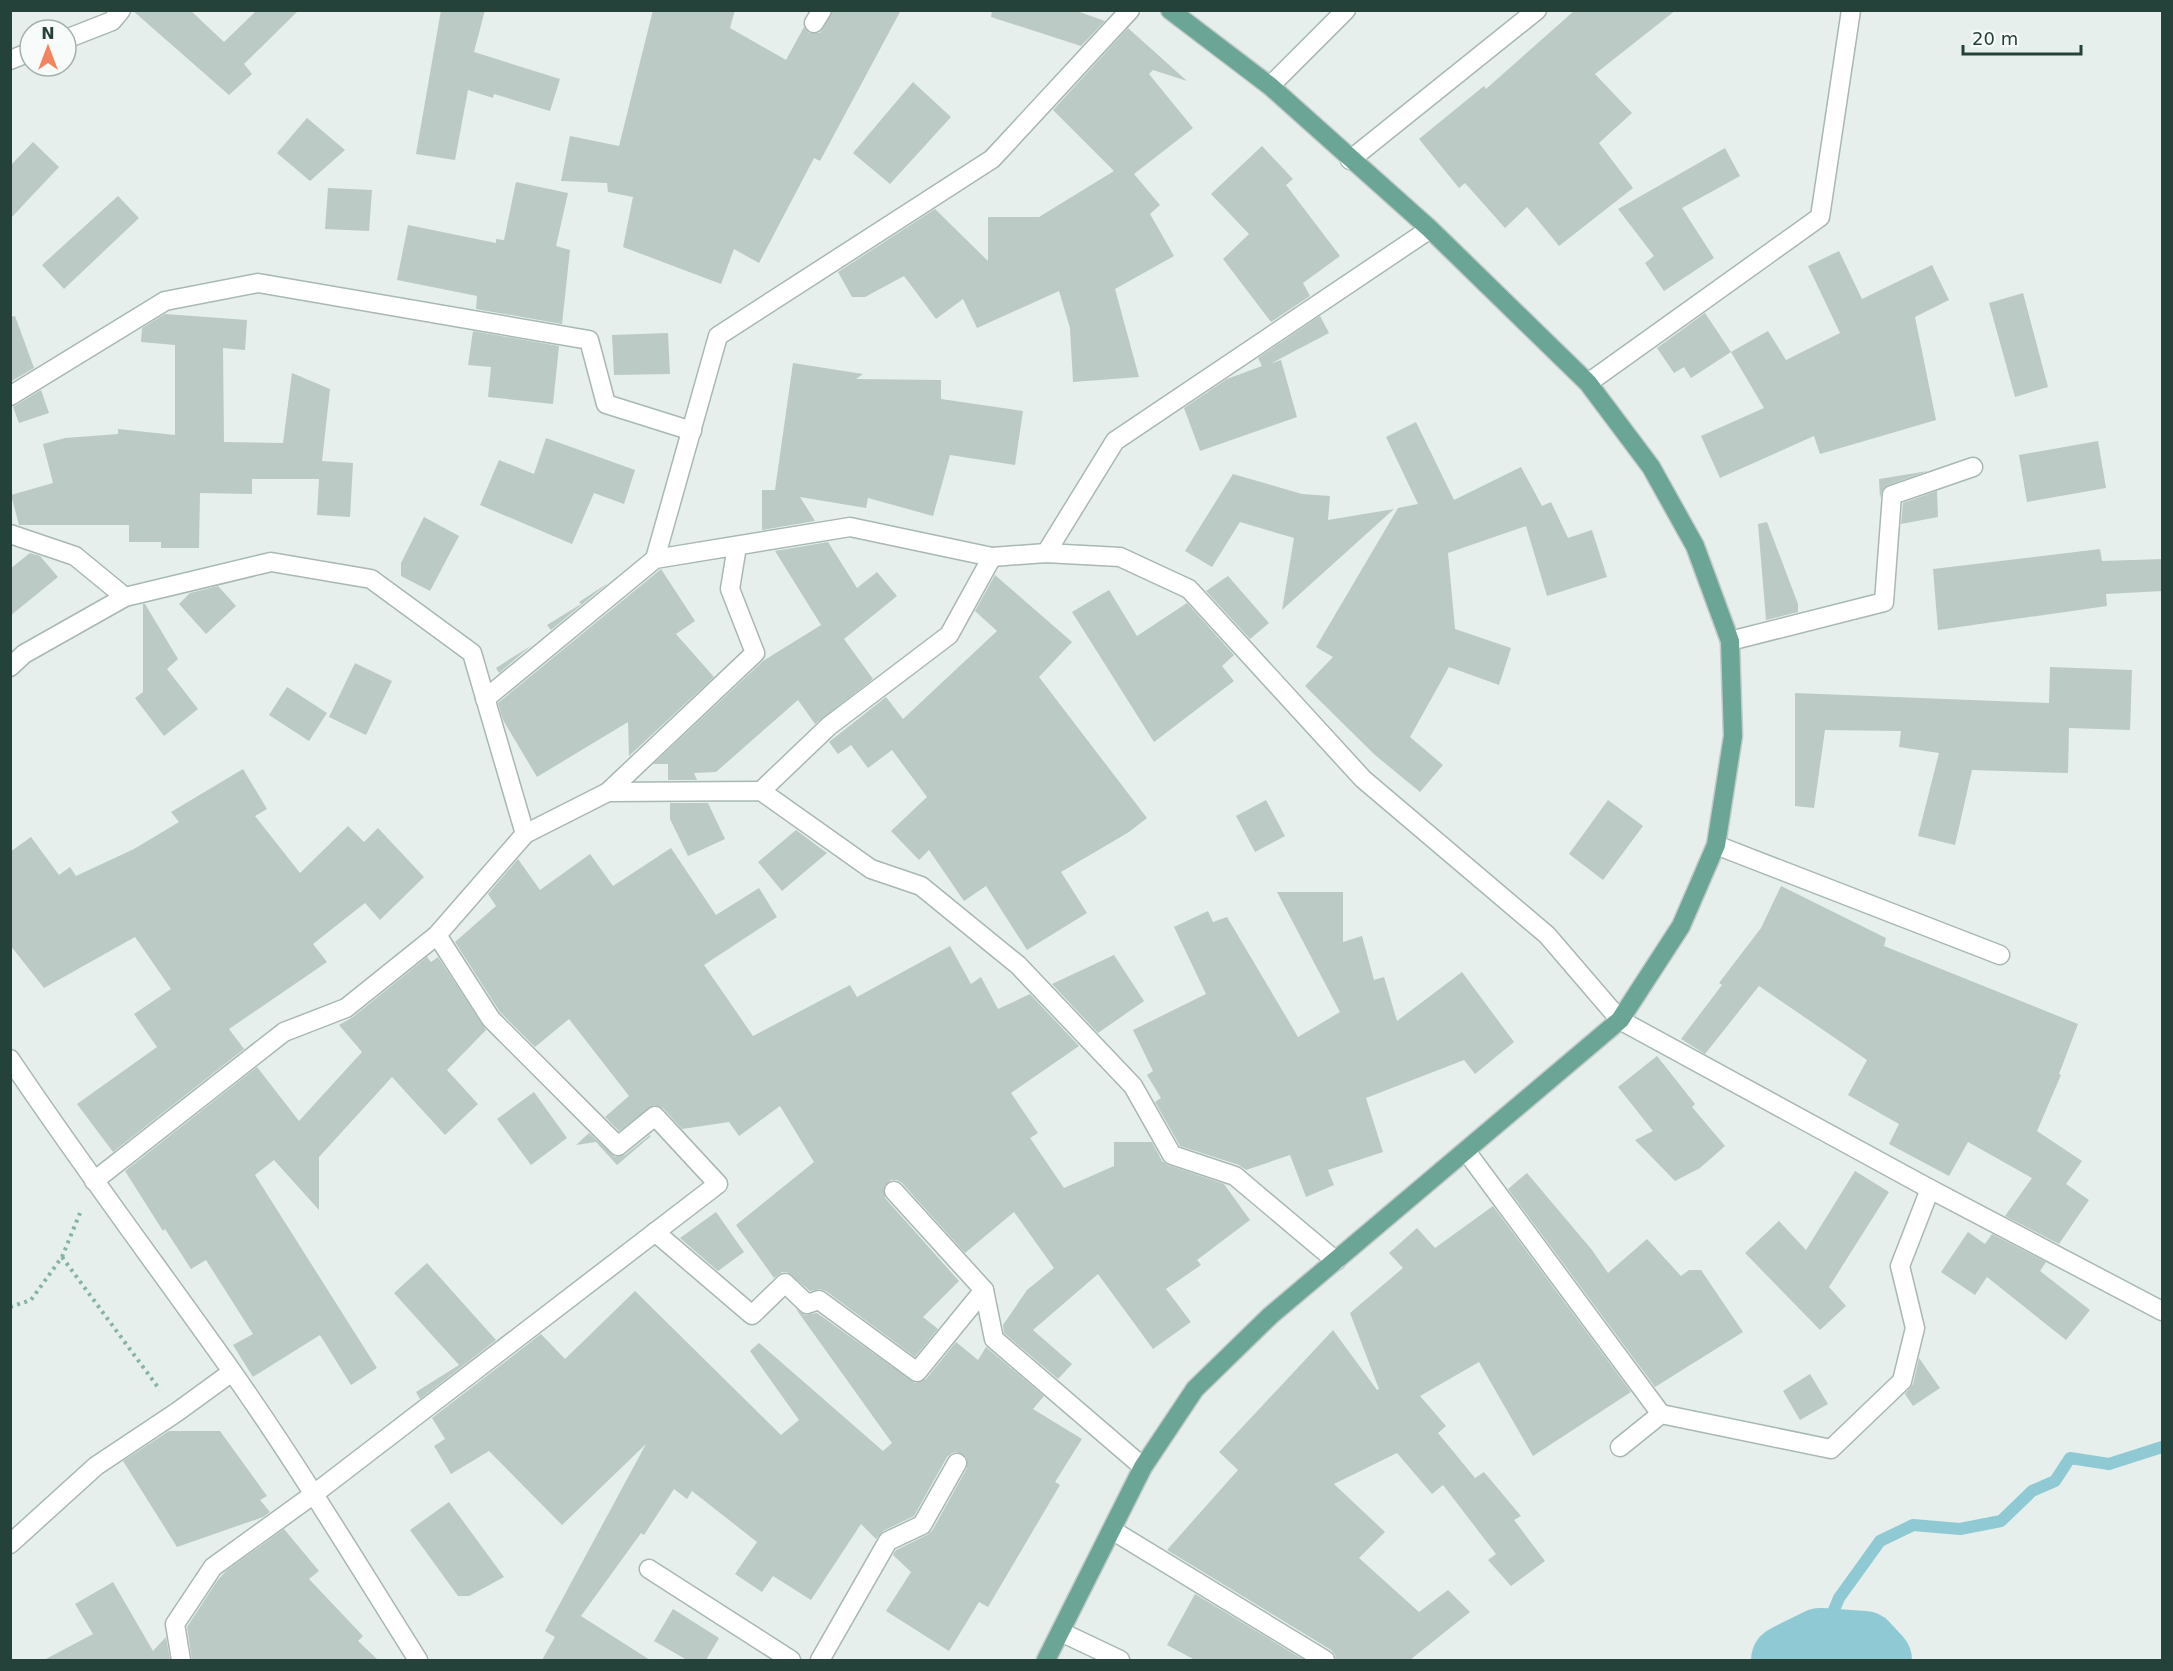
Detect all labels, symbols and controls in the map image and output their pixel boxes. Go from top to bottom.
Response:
north arrow [18,18,78,78]
scale bar [1963,18,2082,56]
text: N [41,24,55,43]
text: 20 m [1972,28,2018,49]

